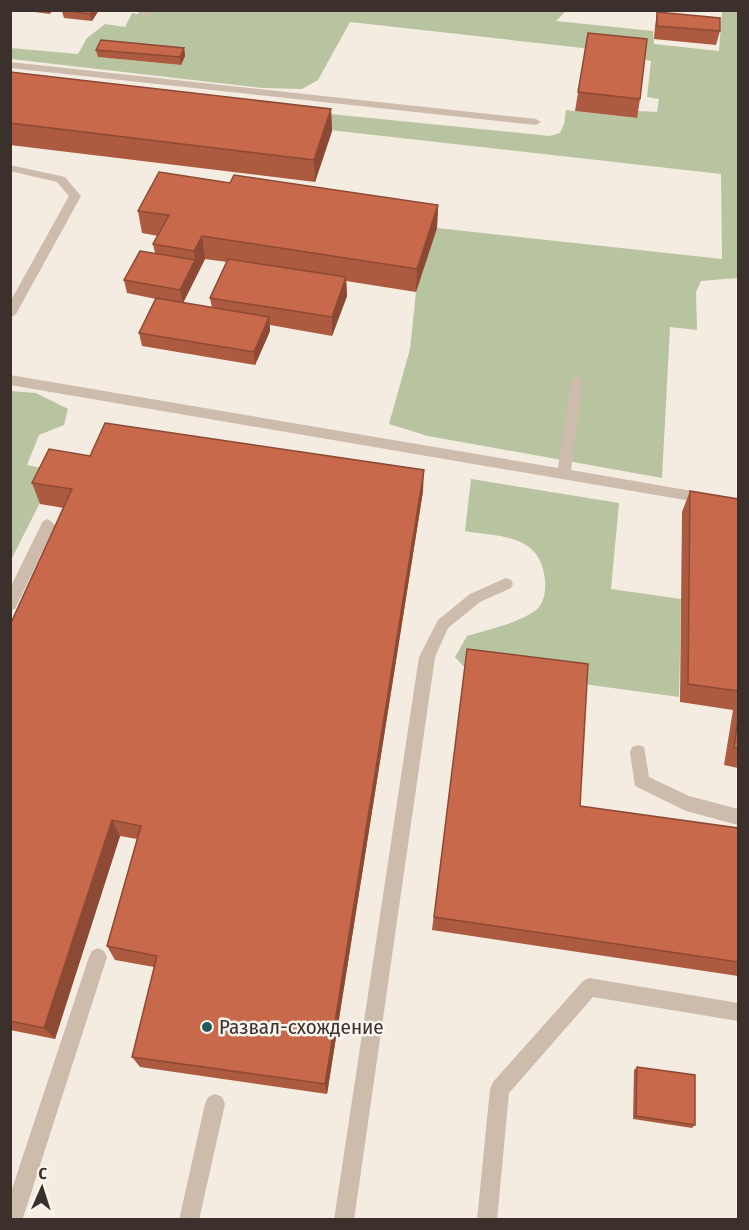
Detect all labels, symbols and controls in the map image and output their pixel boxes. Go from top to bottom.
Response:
place label: Развал-схождение [219,1014,384,1040]
marker: Развал-схождение [200,1020,214,1034]
north arrow [12,1158,72,1218]
text: С [38,1164,48,1183]

